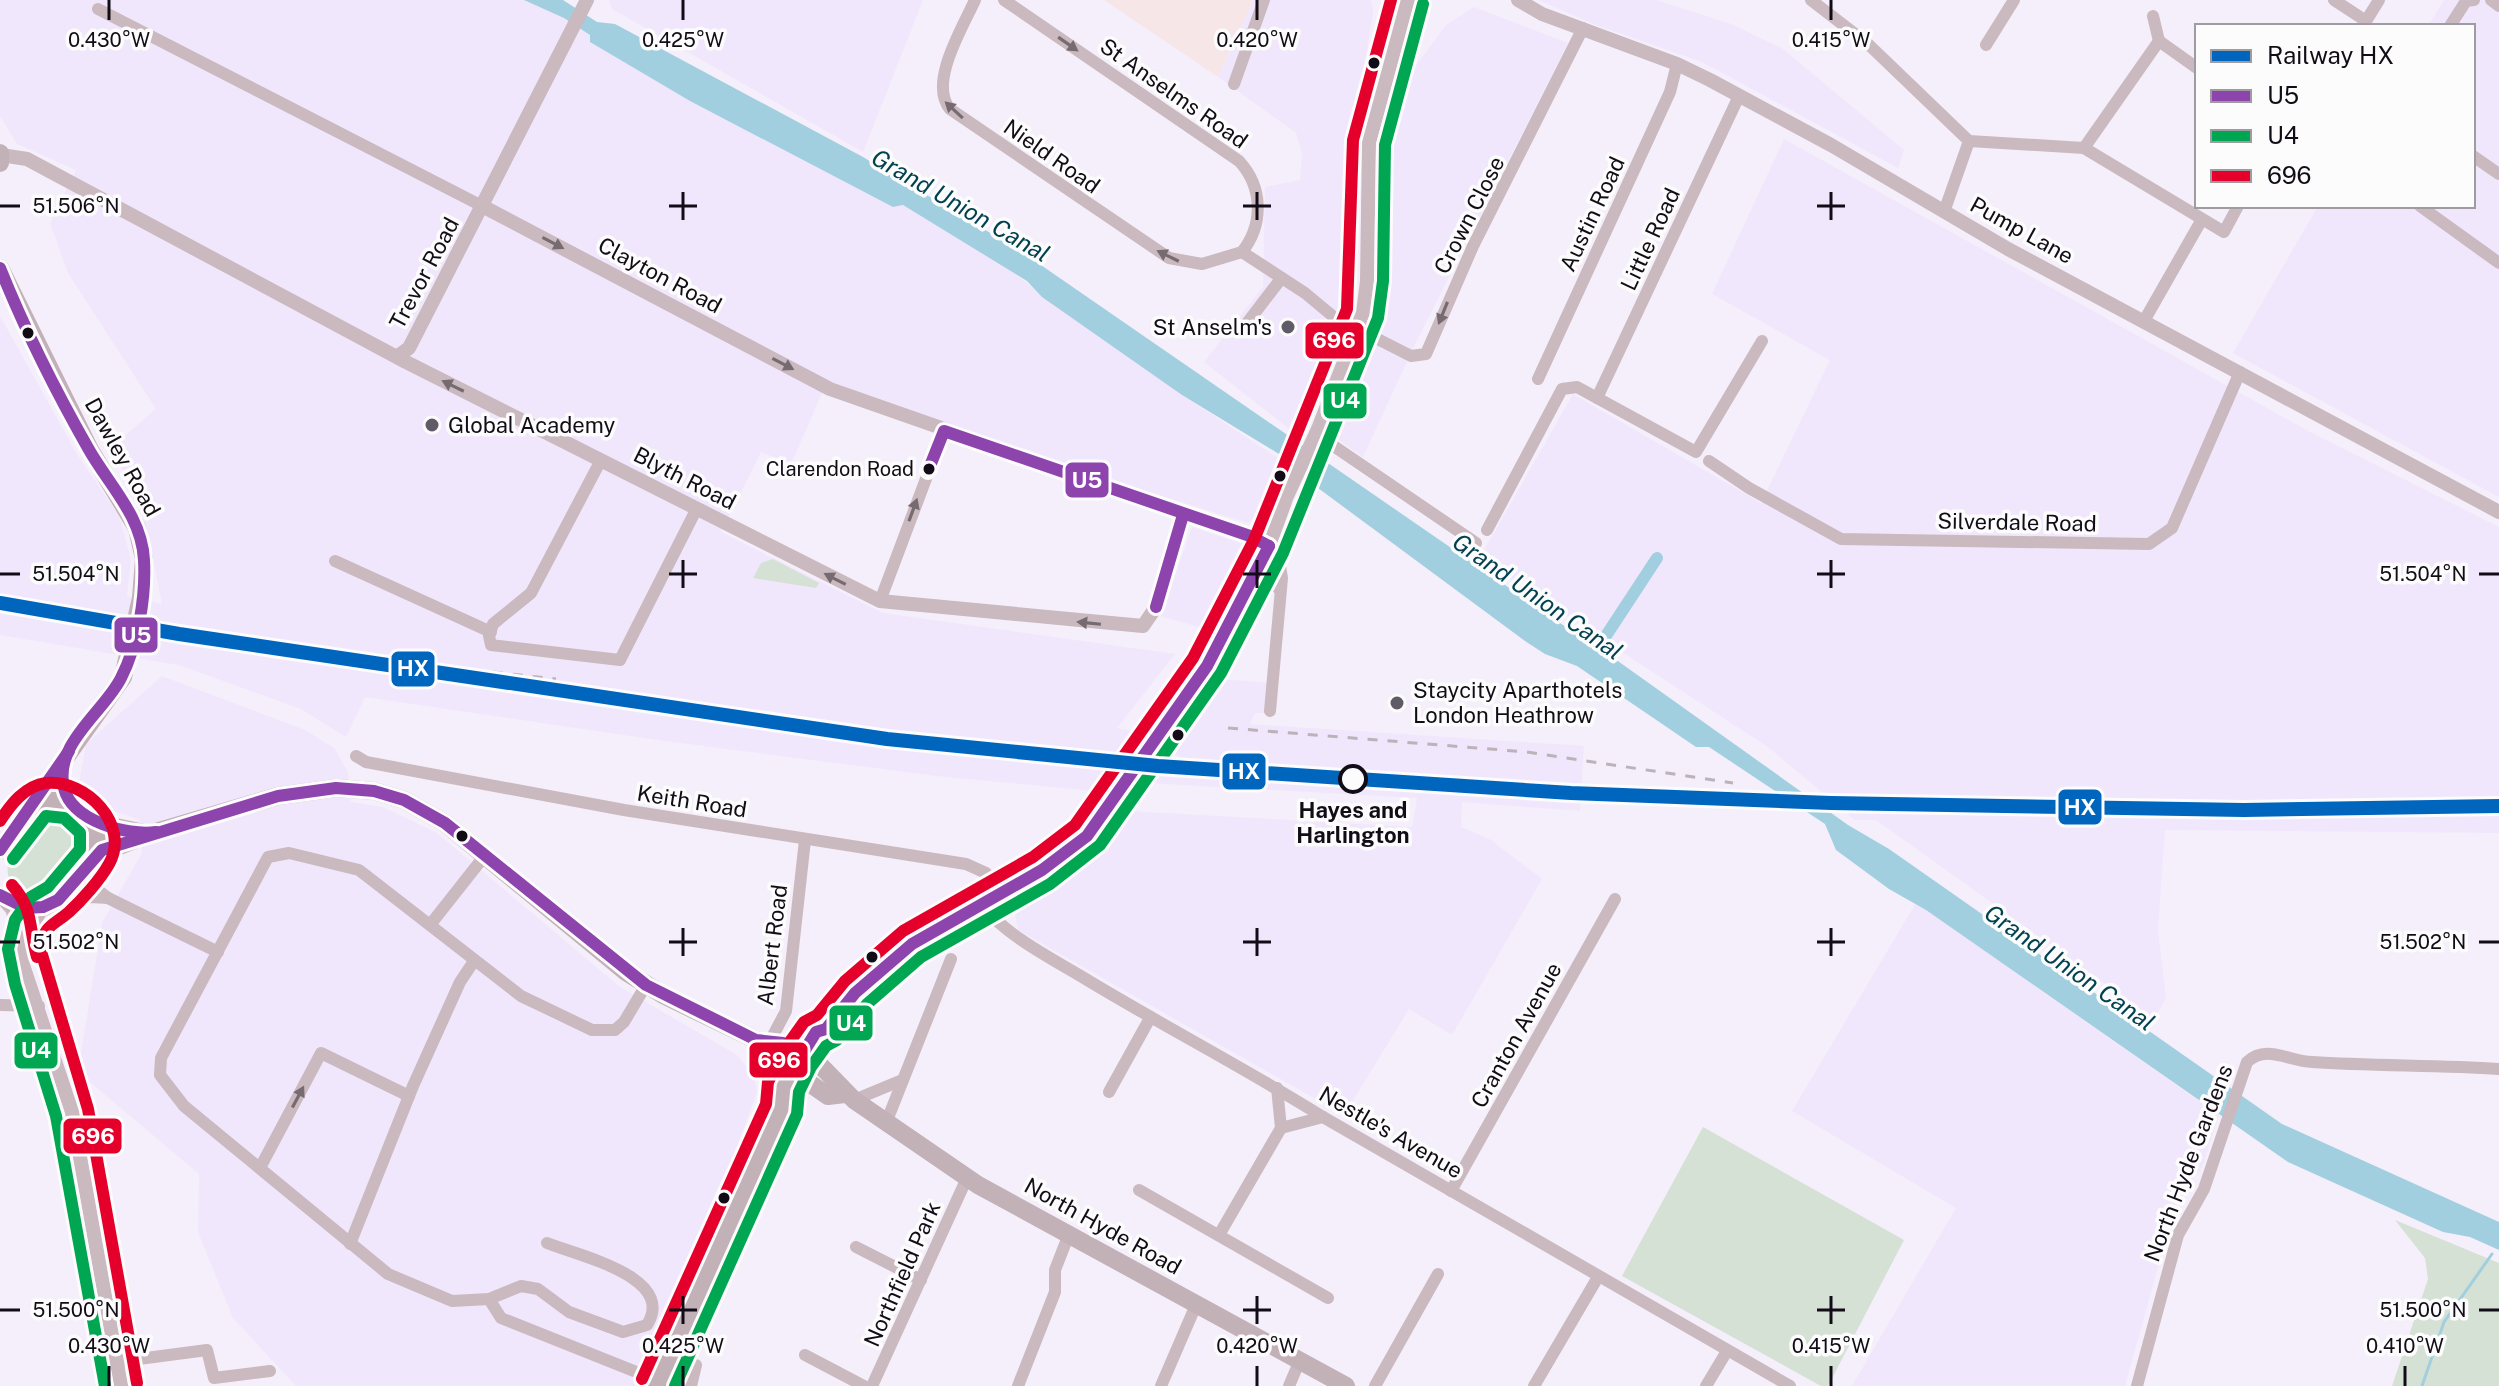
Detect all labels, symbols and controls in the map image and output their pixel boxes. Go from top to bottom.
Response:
legend [2195,24,2475,208]
text: 0.430°W [68,28,150,52]
text: 0.425°W [642,28,724,52]
text: 0.420°W [1216,28,1298,52]
text: 0.415°W [1792,28,1870,52]
street label: St Anselms Road [1095,32,1253,154]
one-way arrow [1058,36,1079,51]
text: Railway HX [2267,41,2394,69]
unlabelled marker [1366,55,1382,71]
text: U5 [2267,81,2299,109]
one-way arrow [944,101,963,119]
street label: Nield Road [999,113,1105,199]
text: U4 [2267,121,2299,149]
water label: Grand Union Canal [867,143,1055,267]
street label: Crown Close [1428,152,1510,278]
street label: Austin Road [1554,153,1630,275]
text: 696 [2267,161,2312,189]
street label: Little Road [1615,184,1685,294]
street label: Pump Lane [1966,191,2078,269]
text: 51.506°N [32,194,120,218]
street label: Trevor Road [384,213,464,333]
street label: Clayton Road [594,232,726,318]
one-way arrow [541,237,564,250]
one-way arrow [1156,249,1179,263]
one-way arrow [1437,301,1450,325]
place label: St Anselm's [1153,314,1272,340]
marker: St Anselm's [1279,318,1297,336]
line badge: 696 [1304,321,1365,360]
unlabelled marker [20,325,36,341]
text: 696 [1312,327,1356,353]
one-way arrow [771,358,794,371]
one-way arrow [442,379,465,392]
line badge: U4 [1322,382,1368,420]
text: U4 [1330,387,1360,413]
street label: Dawley Road [80,393,166,521]
place label: Global Academy [448,412,615,438]
marker: Global Academy [423,416,441,434]
street label: Blyth Road [629,441,741,515]
place label: Clarendon Road [766,457,914,481]
marker: Clarendon Road [921,461,937,477]
line badge: U5 [1064,461,1110,499]
text: U5 [1072,467,1102,493]
unlabelled marker [1272,468,1288,484]
one-way arrow [908,498,920,522]
street label: Silverdale Road [1937,508,2097,536]
water label: Grand Union Canal [1448,527,1628,665]
text: 51.504°N [32,562,120,586]
text: 51.504°N [2379,562,2467,586]
one-way arrow [824,572,847,585]
line badge: U5 [113,616,159,654]
one-way arrow [1076,616,1101,629]
text: U5 [121,622,151,648]
line badge: HX [390,650,436,688]
text: HX [397,655,430,681]
place label: Staycity Aparthotels London Heathrow [1413,677,1622,728]
marker: Staycity Aparthotels London Heathrow [1388,694,1406,712]
unlabelled marker [1170,727,1186,743]
line badge: HX [1221,752,1267,791]
text: HX [1228,758,1261,784]
marker: Hayes and Harlington [1339,765,1367,793]
street label: Keith Road [635,779,749,823]
line badge: HX [2057,788,2103,826]
text: HX [2064,794,2097,820]
place label: Hayes and Harlington [1296,797,1410,848]
unlabelled marker [454,828,470,844]
street label: Albert Road [752,883,792,1007]
water label: Grand Union Canal [1980,898,2160,1036]
text: 51.502°N [33,930,119,954]
text: 51.502°N [2380,930,2466,954]
unlabelled marker [864,949,880,965]
street label: Cranton Avenue [1465,958,1567,1112]
line badge: U4 [828,1004,874,1042]
text: U4 [836,1010,866,1036]
line badge: U4 [13,1031,59,1070]
text: U4 [21,1037,51,1063]
line badge: 696 [748,1041,809,1079]
text: 696 [757,1047,801,1073]
street label: North Hyde Gardens [2138,1061,2238,1265]
street label: Nestle's Avenue [1315,1080,1467,1184]
one-way arrow [291,1086,304,1109]
line badge: 696 [62,1117,123,1155]
text: 696 [71,1123,115,1149]
street label: North Hyde Road [1020,1172,1186,1280]
unlabelled marker [716,1190,732,1206]
street label: Northfield Park [858,1197,946,1351]
text: 51.500°N [33,1298,119,1322]
text: 51.500°N [2380,1298,2466,1322]
text: 0.430°W [68,1334,150,1358]
text: 0.425°W [642,1334,724,1358]
text: 0.420°W [1216,1334,1298,1358]
text: 0.415°W [1792,1334,1870,1358]
text: 0.410°W [2366,1334,2444,1358]

